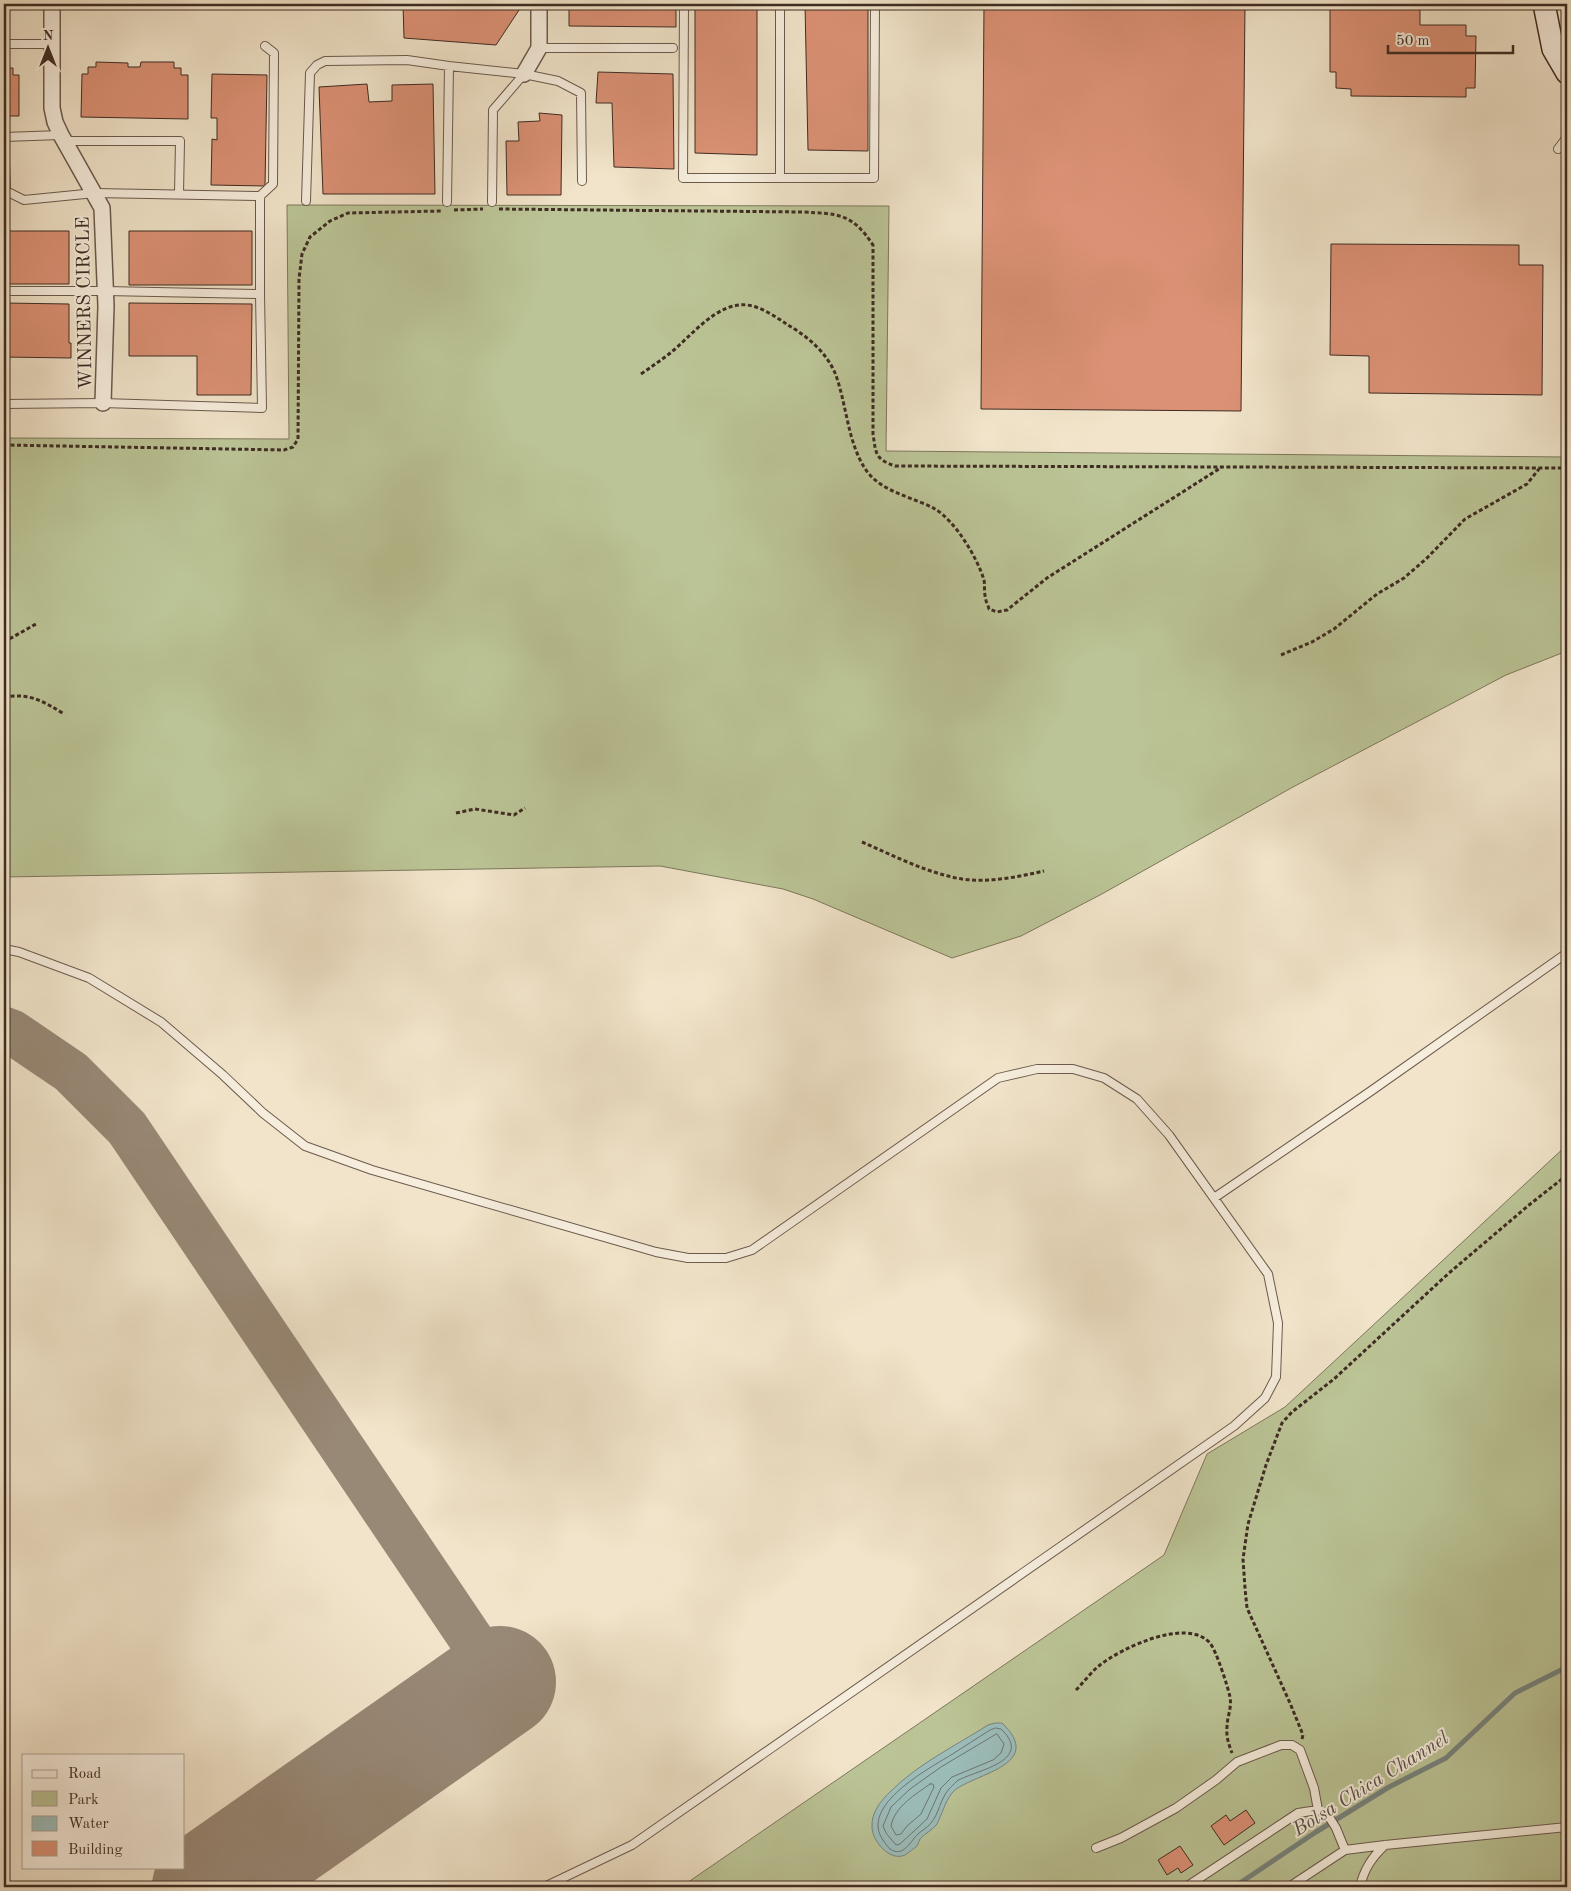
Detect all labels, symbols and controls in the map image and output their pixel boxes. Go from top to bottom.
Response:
north arrow [22,22,72,72]
scale bar [1388,22,1514,54]
text: N [43,29,54,43]
text: 50 m [1396,34,1430,49]
street label: WINNERS CIRCLE [74,216,97,390]
water label: Bolsa Chica Channel [1289,1728,1453,1841]
legend [22,1754,185,1868]
text: Road [68,1767,102,1782]
text: Park [68,1793,99,1808]
text: Water [68,1817,109,1832]
text: Building [68,1843,123,1858]

